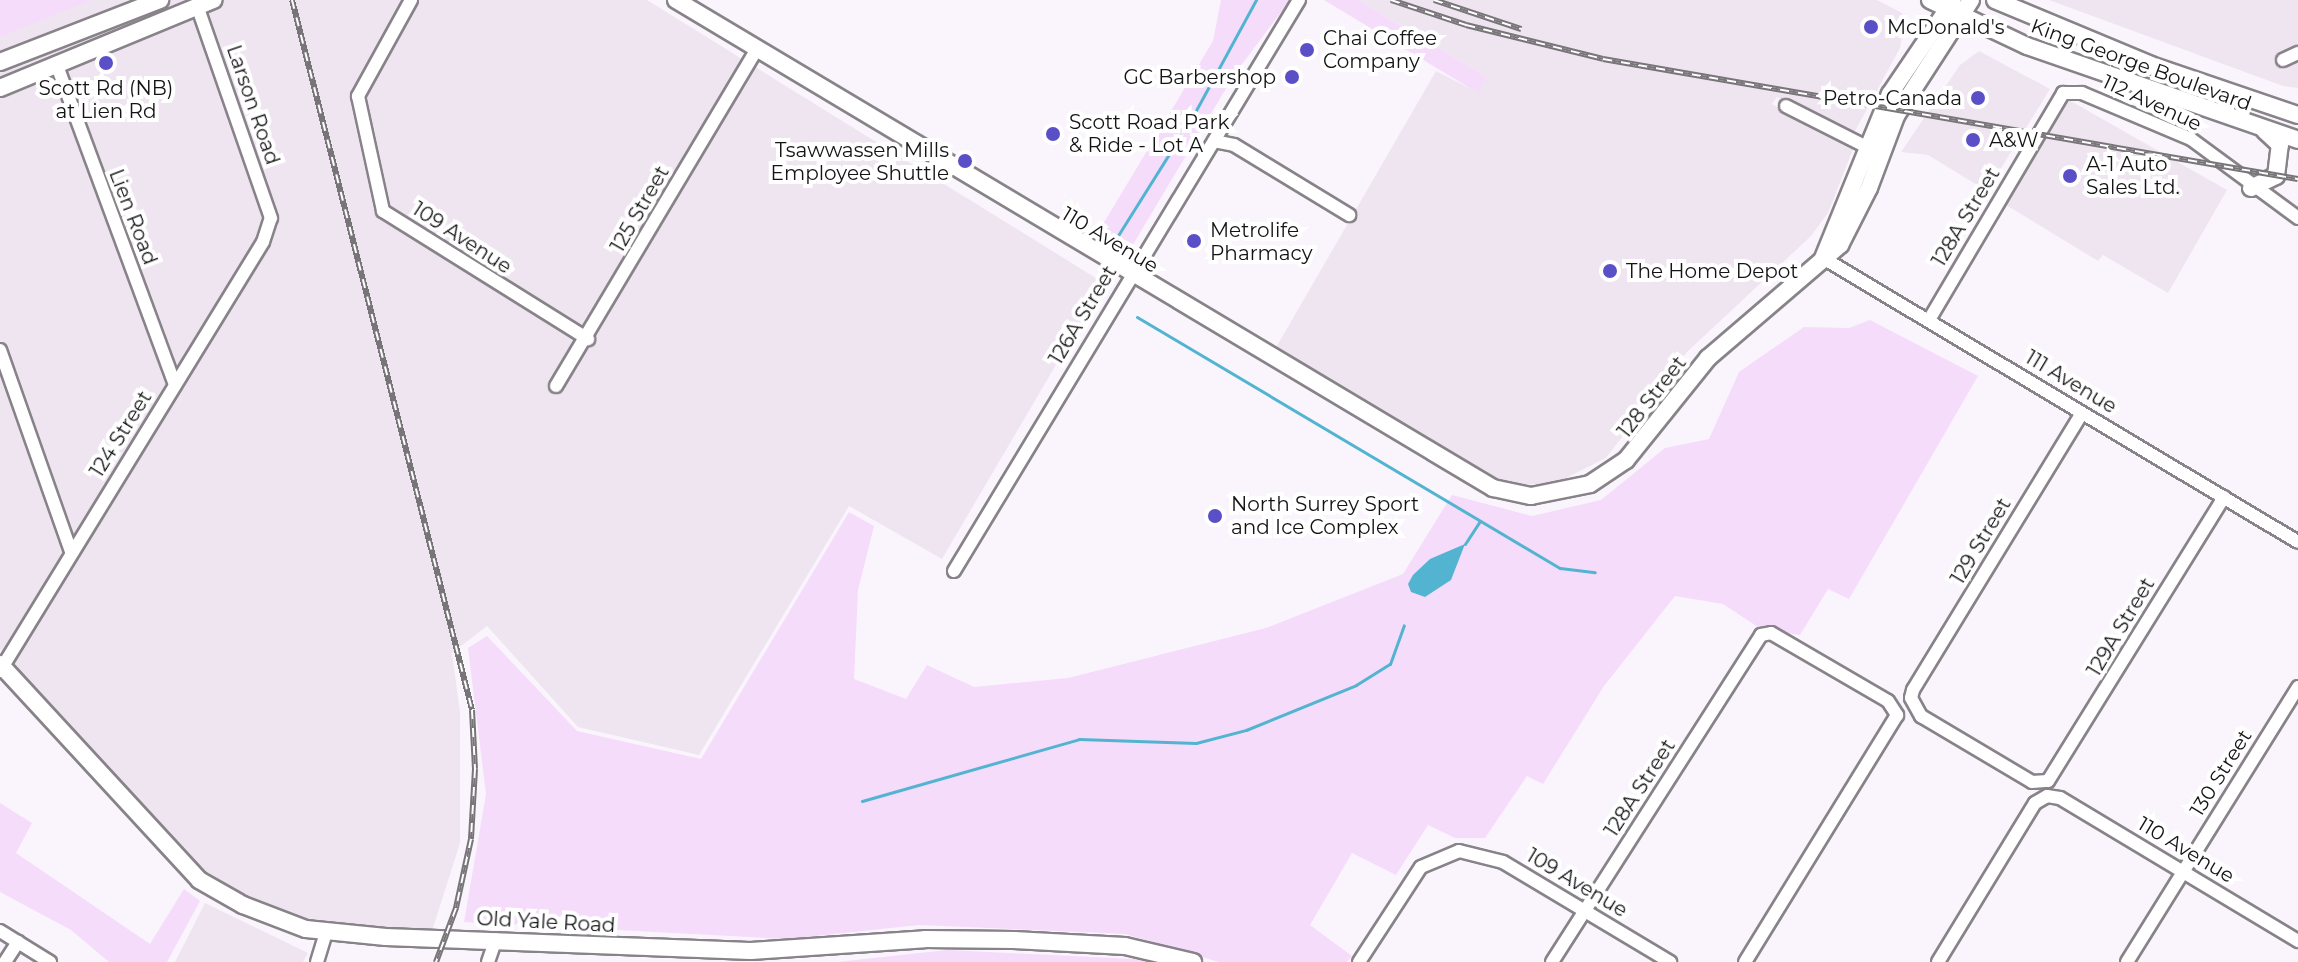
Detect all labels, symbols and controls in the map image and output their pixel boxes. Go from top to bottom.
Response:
street label: King George Boulevard [2028,14,2254,116]
place label: McDonald's [1887,15,2004,39]
marker: McDonald's [1862,18,1880,36]
place label: Chai Coffee Company [1323,26,1437,73]
marker: Chai Coffee Company [1298,41,1316,59]
street label: Larson Road [221,42,285,168]
marker: Scott Rd (NB) at Lien Rd [97,54,115,72]
place label: GC Barbershop [1123,65,1276,89]
marker: GC Barbershop [1283,68,1301,86]
street label: 112 Avenue [2099,70,2205,136]
place label: Scott Rd (NB) at Lien Rd [39,76,173,123]
place label: Petro-Canada [1823,86,1962,110]
marker: Petro-Canada [1969,89,1987,107]
place label: Scott Road Park & Ride - Lot A [1069,110,1229,157]
marker: Scott Road Park & Ride - Lot A [1044,125,1062,143]
place label: A&W [1989,128,2039,152]
marker: A&W [1964,131,1982,149]
place label: Tsawwassen Mills Employee Shuttle [771,138,949,185]
marker: Tsawwassen Mills Employee Shuttle [956,152,974,170]
place label: A-1 Auto Sales Ltd. [2086,152,2180,199]
street label: 125 Street [606,162,674,256]
street label: 128A Street [1927,163,2005,271]
street label: Lien Road [104,166,162,268]
marker: A-1 Auto Sales Ltd. [2061,167,2079,185]
street label: 109 Avenue [408,197,516,279]
street label: 110 Avenue [1057,202,1163,278]
place label: Metrolife Pharmacy [1210,218,1313,265]
marker: Metrolife Pharmacy [1185,232,1203,250]
place label: The Home Depot [1626,259,1798,283]
street label: 126A Street [1044,261,1122,369]
marker: The Home Depot [1601,262,1619,280]
street label: 111 Avenue [2021,345,2121,419]
street label: 128 Street [1613,351,1691,443]
street label: 124 Street [85,386,157,482]
place label: North Surrey Sport and Ice Complex [1231,492,1419,539]
street label: 129 Street [1946,493,2016,589]
marker: North Surrey Sport and Ice Complex [1206,507,1224,525]
street label: 129A Street [2082,573,2160,681]
street label: 130 Street [2185,725,2257,821]
street label: 128A Street [1600,735,1680,841]
street label: 110 Avenue [2133,812,2239,888]
street label: 109 Avenue [1522,844,1632,922]
street label: Old Yale Road [476,906,616,938]

